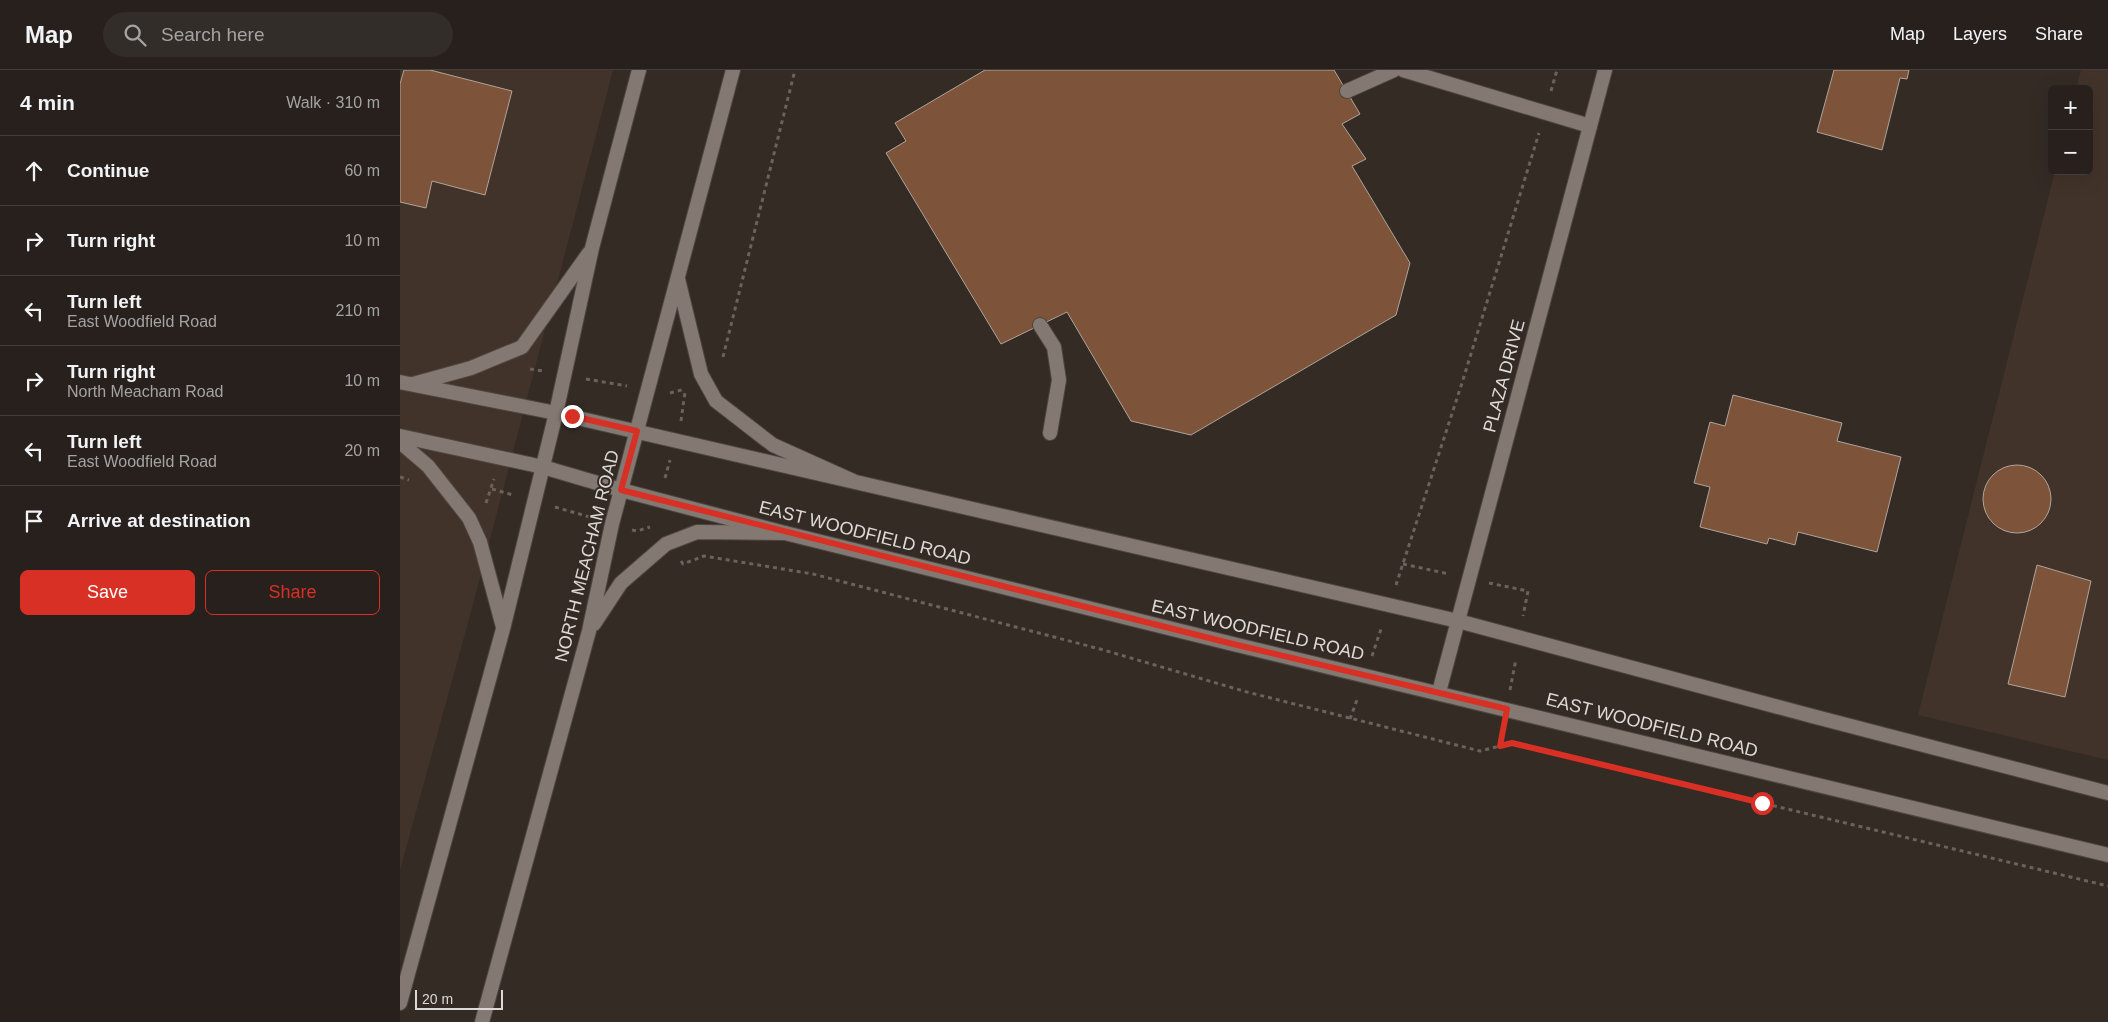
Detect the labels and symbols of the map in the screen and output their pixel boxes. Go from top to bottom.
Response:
street label: PLAZA DRIVE [1479,317,1529,435]
route end [561,405,584,428]
street label: NORTH MEACHAM ROAD [551,448,623,664]
street label: EAST WOODFIELD ROAD [757,497,973,569]
street label: EAST WOODFIELD ROAD [1150,596,1366,664]
street label: EAST WOODFIELD ROAD [1544,689,1760,761]
route start [1751,792,1774,815]
scale bar [415,987,502,1010]

